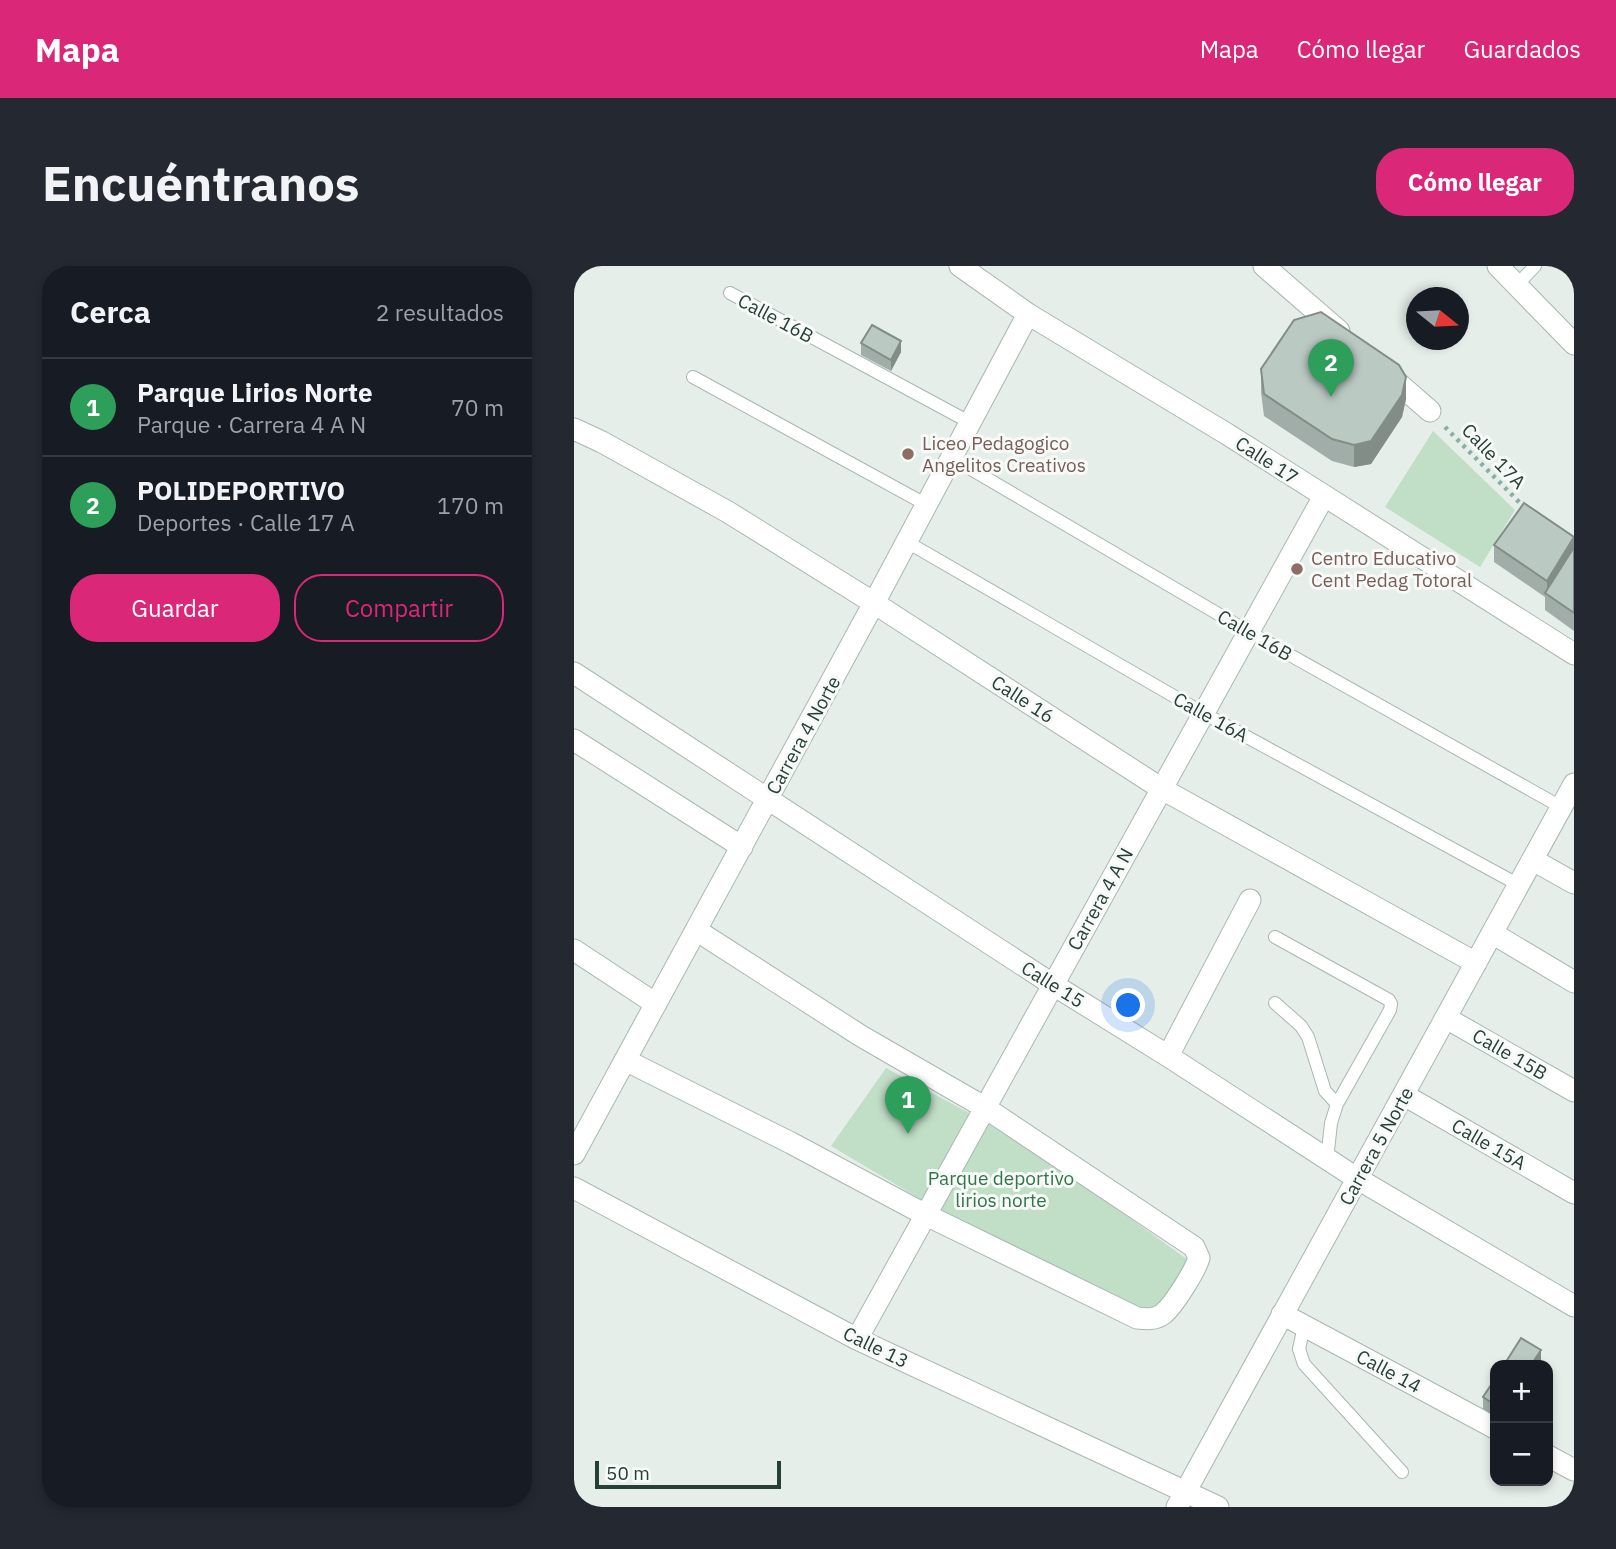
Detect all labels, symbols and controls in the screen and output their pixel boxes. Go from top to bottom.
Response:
text: Mapa [35,28,120,71]
text: Mapa [1200,33,1259,65]
text: Cómo llegar [1297,33,1425,65]
text: Guardados [1463,33,1581,65]
button: Cómo llegar [1376,148,1574,216]
text: Encuéntranos [42,151,360,214]
north arrow [1406,287,1469,350]
street label: Calle 16B [734,288,818,348]
text: Cerca [70,292,151,331]
text: 2 resultados [376,297,504,327]
pin: 2 [1308,339,1354,397]
text: Parque Lirios Norte [137,375,373,409]
text: 1 [86,392,100,422]
text: 70 m [451,392,504,422]
text: Parque · Carrera 4 A N [137,409,366,439]
street label: Calle 17A [1457,418,1531,494]
place label: Liceo Pedagogico Angelitos Creativos [922,431,1086,477]
street label: Calle 17 [1231,431,1303,489]
marker: Liceo Pedagogico Angelitos Creativos [900,446,916,462]
text: POLIDEPORTIVO [137,473,345,507]
text: 2 [86,490,100,520]
text: 170 m [437,490,504,520]
text: Deportes · Calle 17 A [137,507,355,537]
place label: Centro Educativo Cent Pedag Totoral [1311,546,1472,592]
marker: Centro Educativo Cent Pedag Totoral [1289,561,1305,577]
button: Guardar [70,574,280,642]
button: Compartir [294,574,504,642]
street label: Calle 16B [1213,604,1297,666]
street label: Calle 16 [987,670,1059,728]
street label: Carrera 4 Norte [761,672,845,798]
street label: Calle 16A [1169,687,1253,747]
street label: Carrera 4 A N [1062,843,1138,955]
street label: Calle 15 [1017,955,1089,1013]
your location [1111,988,1145,1022]
street label: Calle 15B [1468,1023,1552,1085]
pin: 1 [885,1076,931,1134]
street label: Carrera 5 Norte [1334,1083,1418,1209]
street label: Calle 15A [1447,1113,1531,1175]
park label: Parque deportivo lirios norte [928,1166,1074,1212]
street label: Calle 13 [839,1321,913,1373]
street label: Calle 14 [1353,1344,1425,1398]
map controls [1490,1360,1553,1486]
button: + [1490,1360,1553,1423]
button: − [1490,1423,1553,1486]
scale bar [595,1458,780,1490]
text: 50 m [606,1461,650,1485]

